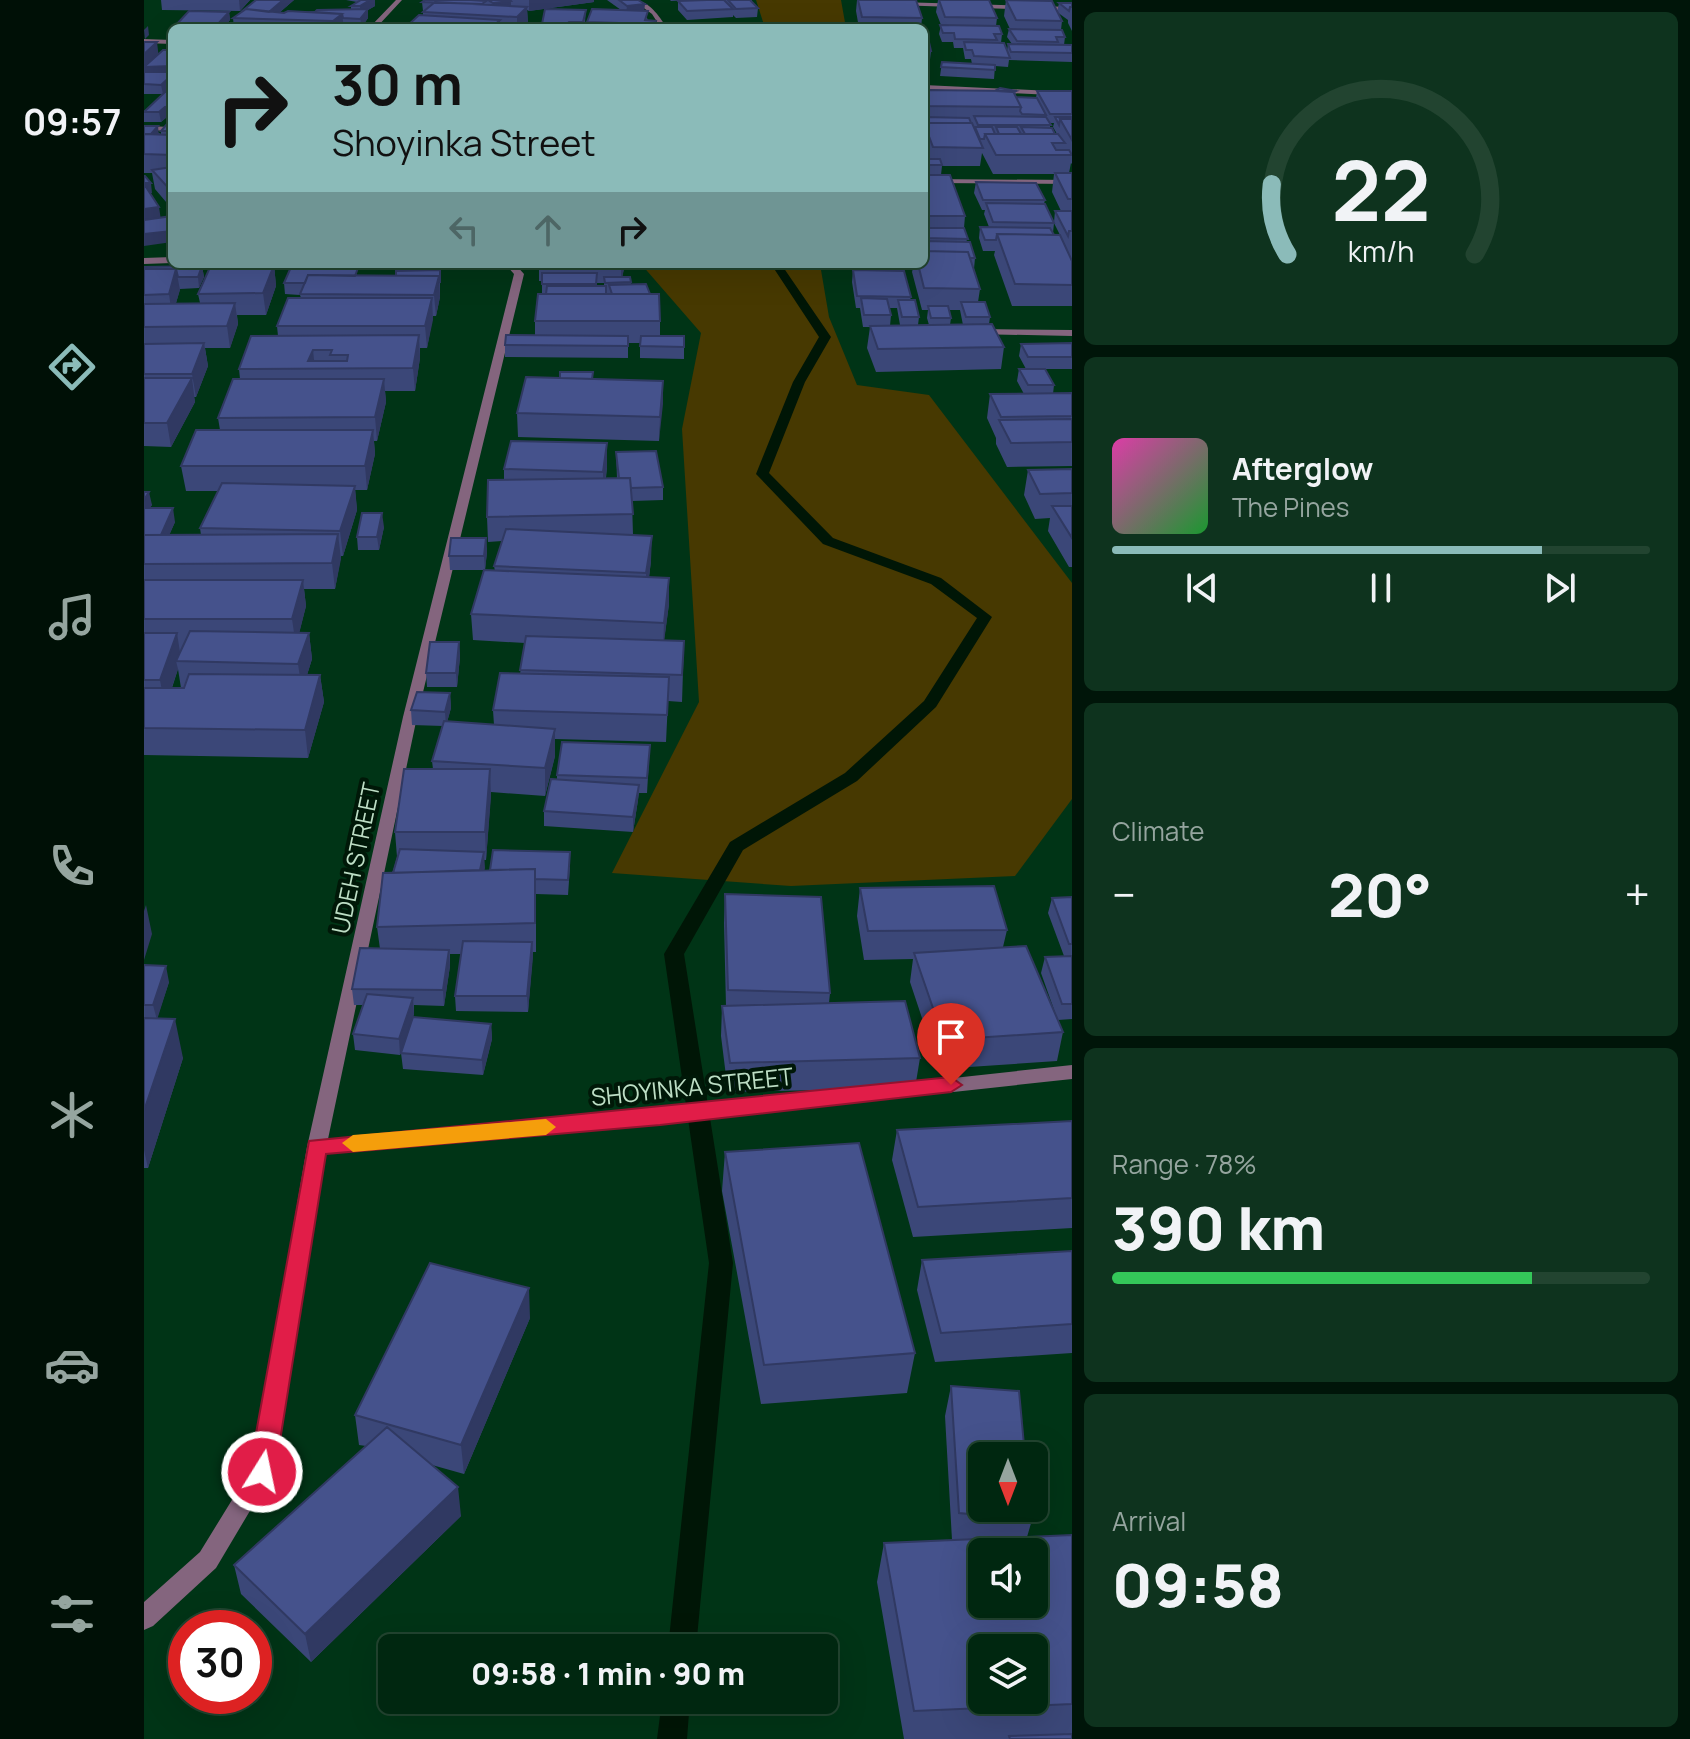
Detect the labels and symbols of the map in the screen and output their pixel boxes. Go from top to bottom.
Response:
street label: UDEH STREET [323,779,387,937]
pin [917,1003,985,1085]
street label: SHOYINKA STREET [589,1059,795,1113]
position arrow [220,1430,304,1514]
north arrow [968,1442,1048,1522]
speed limit sign: 30 [168,1610,272,1714]

